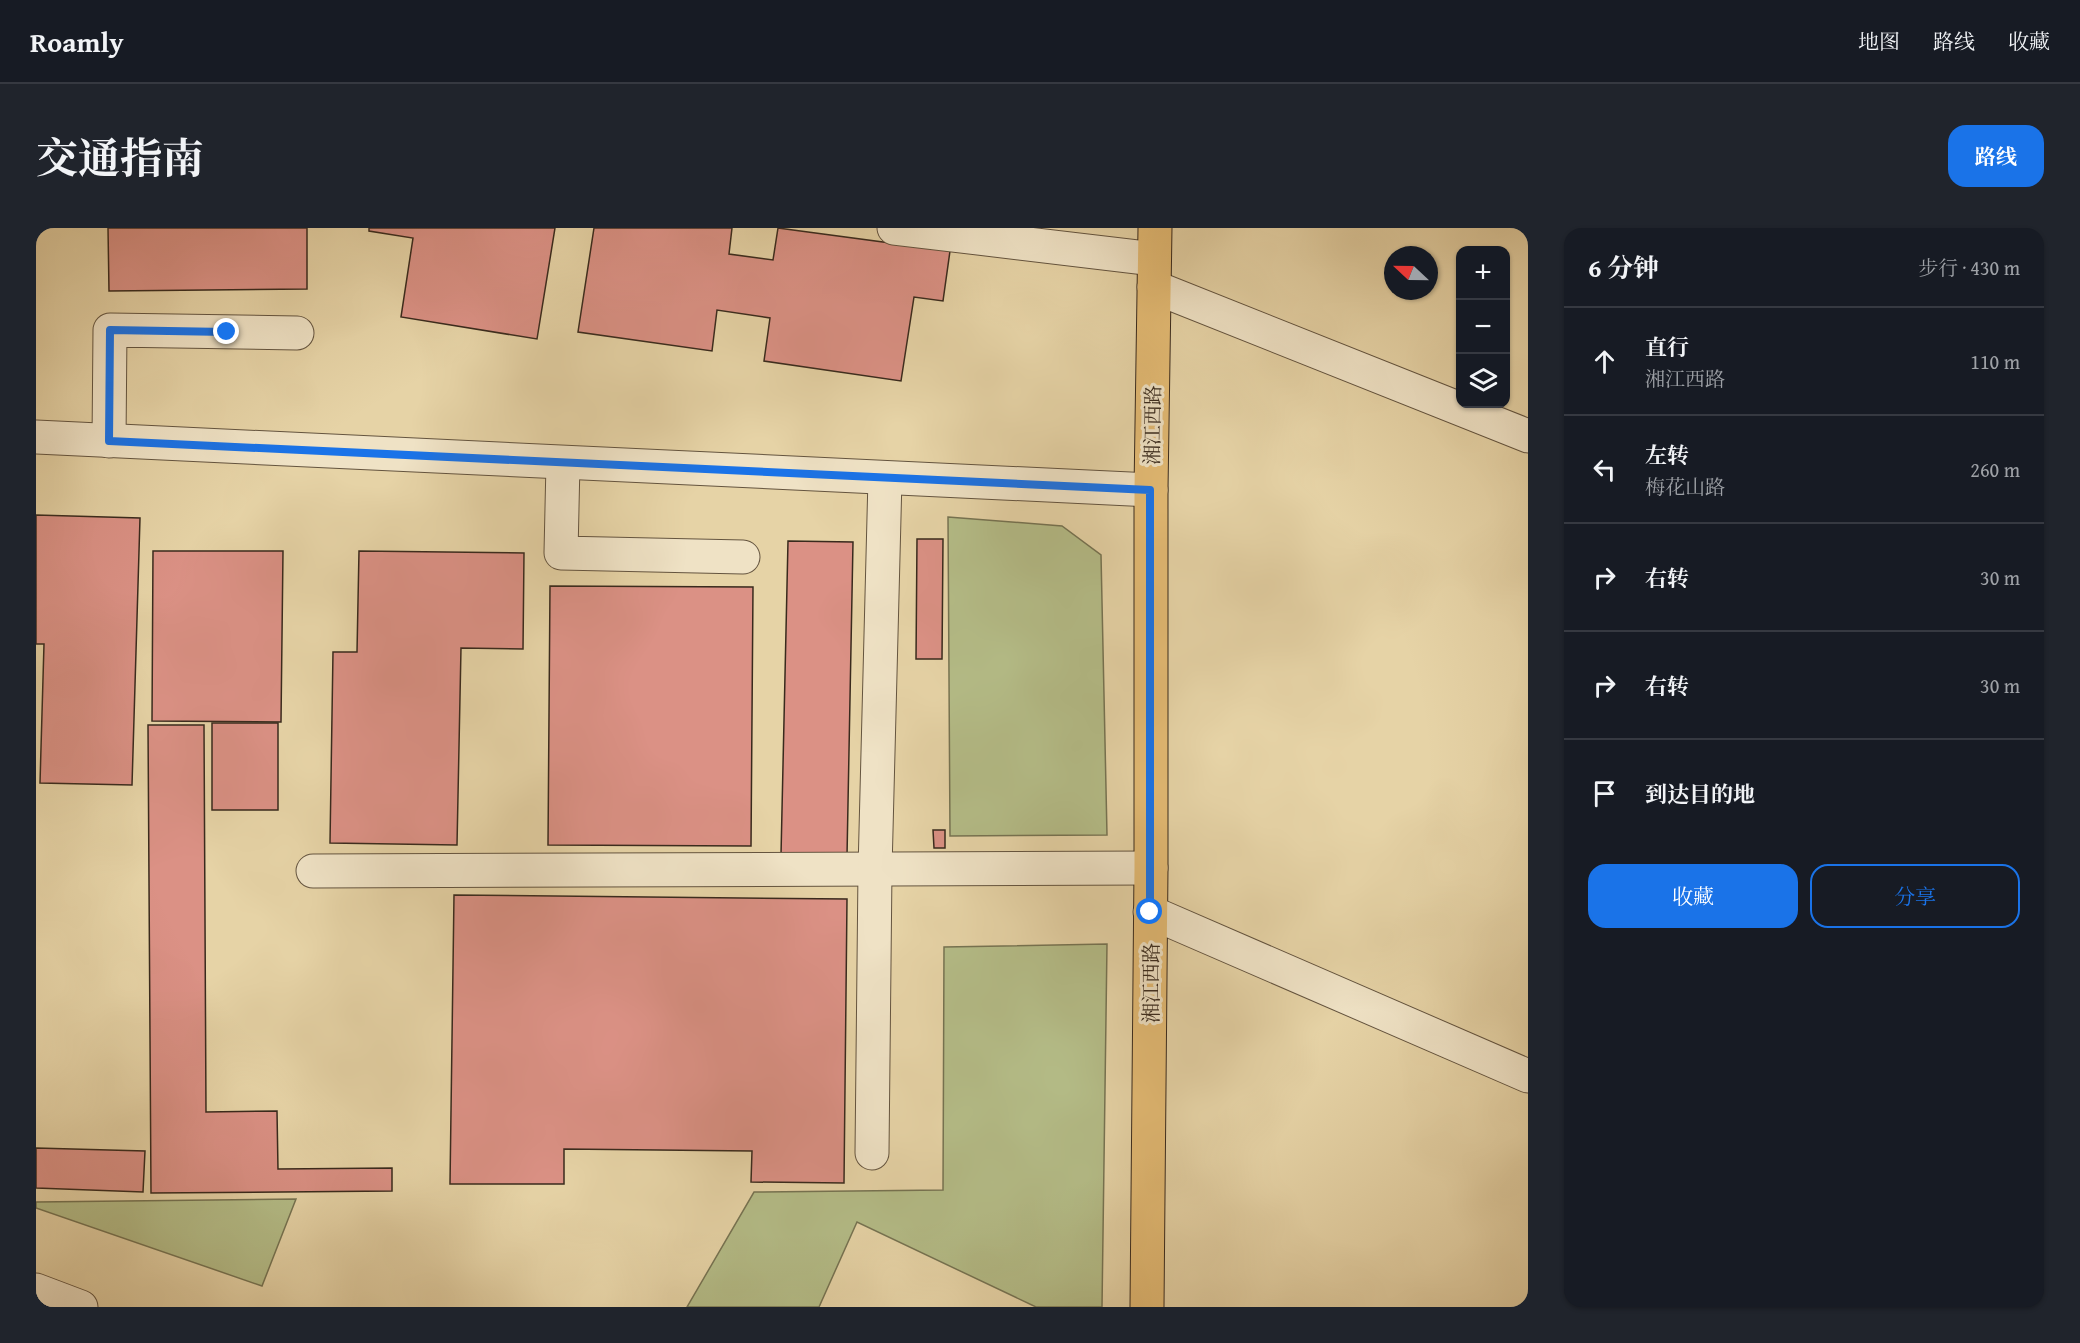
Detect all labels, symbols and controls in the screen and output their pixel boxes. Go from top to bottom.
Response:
text: Roamly [30,21,124,62]
text: 地图 [1858,26,1900,57]
text: 路线 [1933,26,1975,57]
text: 收藏 [2008,26,2050,57]
button: 路线 [1948,125,2044,187]
text: 交通指南 [36,127,204,188]
north arrow [1384,246,1438,300]
map controls [1456,246,1510,408]
button: + [1456,246,1510,300]
text: 6 分钟 [1588,248,1659,287]
text: 步行 · 430 m [1918,253,2020,282]
button: − [1456,300,1510,354]
route end [213,318,239,344]
text: 直行 [1645,331,1689,363]
icon: ahead [1588,345,1621,378]
text: 110 m [1970,347,2020,376]
button: layers [1456,354,1510,408]
text: 湘江西路 [1645,364,1725,393]
street label: 湘江西路 [1137,385,1167,465]
text: 左转 [1645,439,1689,471]
icon: left [1588,453,1621,486]
text: 260 m [1970,455,2020,484]
text: 梅花山路 [1645,472,1725,501]
icon: right [1588,561,1621,594]
text: 右转 [1645,562,1689,594]
text: 30 m [1980,563,2020,592]
icon: right [1588,669,1621,702]
text: 右转 [1645,670,1689,702]
text: 30 m [1980,671,2020,700]
icon: arrive [1588,777,1621,810]
text: 到达目的地 [1645,778,1755,810]
button: 收藏 [1588,864,1798,928]
button: 分享 [1810,864,2020,928]
route start [1136,898,1162,924]
street label: 湘江西路 [1136,943,1165,1023]

